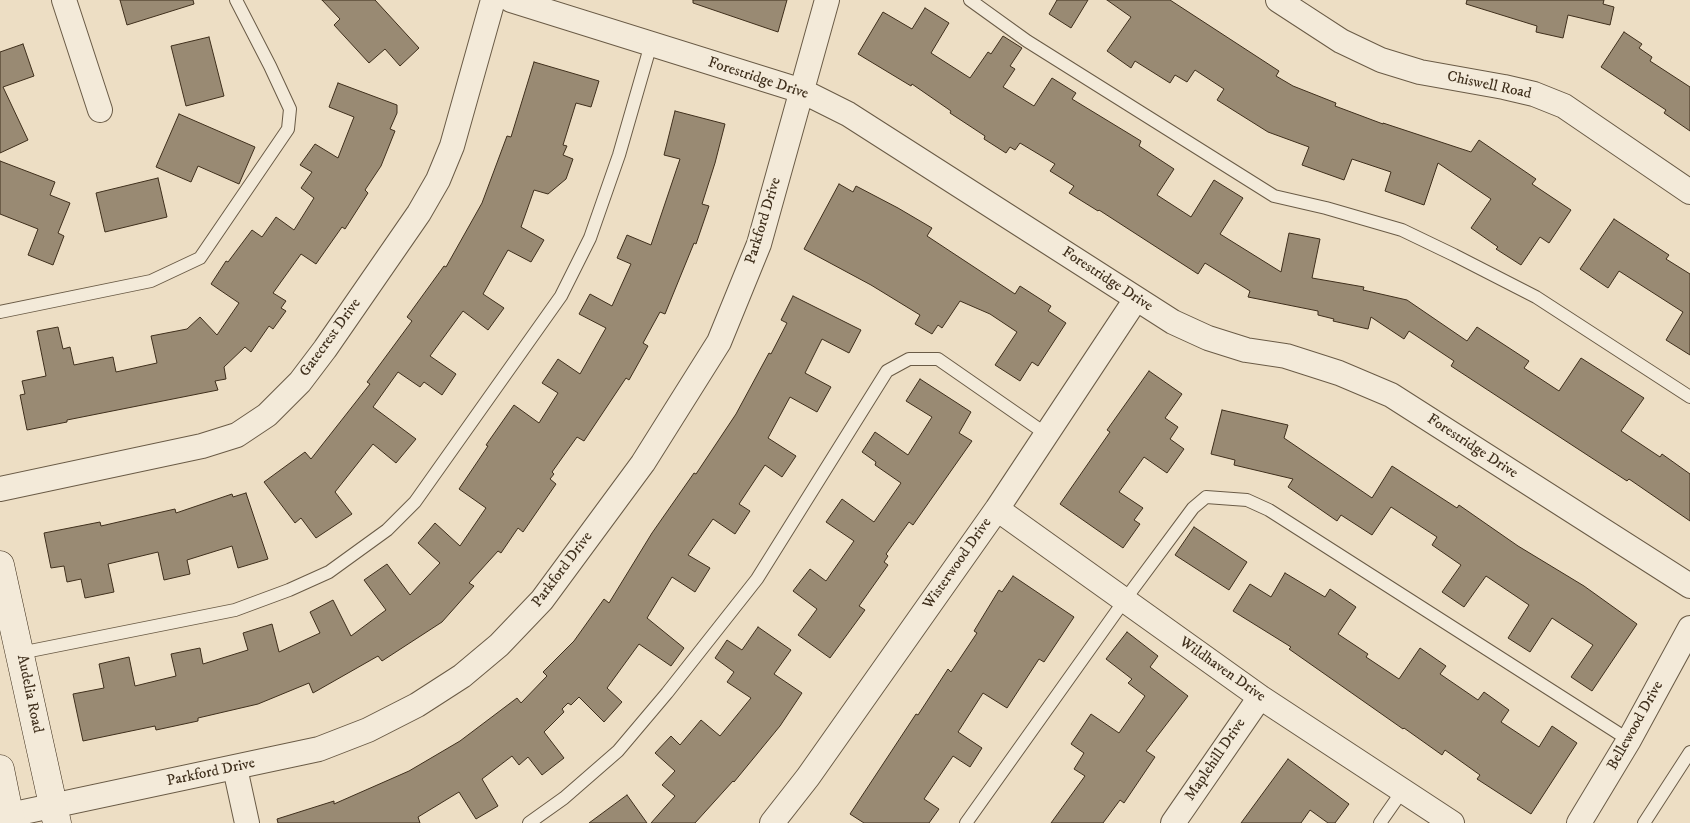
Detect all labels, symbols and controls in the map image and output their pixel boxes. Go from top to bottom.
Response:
street label: Forestridge Drive [705,54,811,104]
street label: Chiswell Road [1445,68,1533,104]
street label: Parkford Drive [742,176,786,266]
street label: Forestridge Drive [1058,244,1156,316]
street label: Gatecrest Drive [297,295,365,381]
street label: Forestridge Drive [1423,411,1521,483]
street label: Wisterwood Drive [920,515,996,613]
street label: Parkford Drive [529,529,597,611]
street label: Wildhaven Drive [1175,634,1269,706]
street label: Audelia Road [12,653,46,735]
street label: Bellewood Drive [1604,678,1668,774]
street label: Maplehill Drive [1182,715,1250,805]
street label: Parkford Drive [165,755,257,791]

